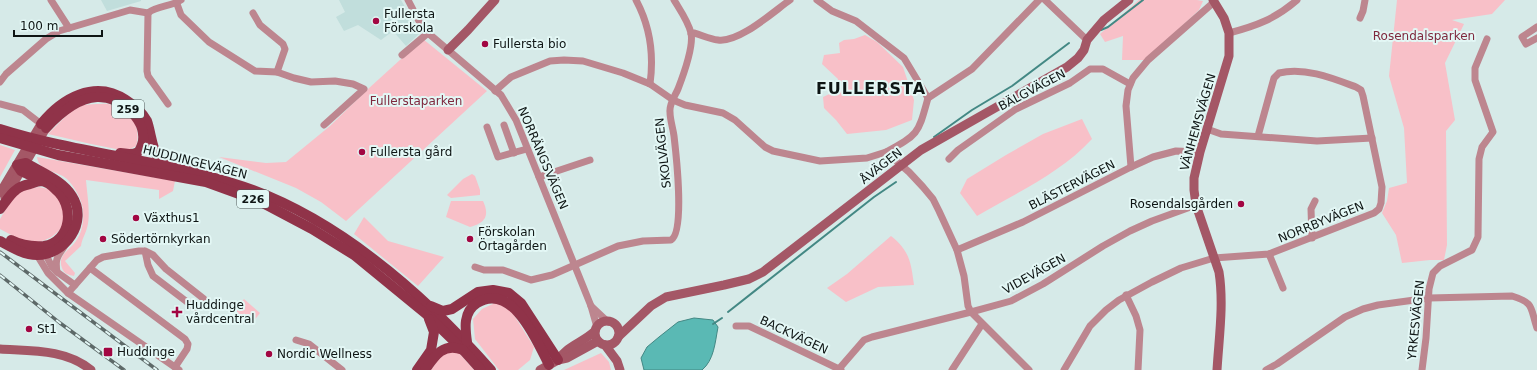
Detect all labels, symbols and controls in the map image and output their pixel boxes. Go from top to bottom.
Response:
place label: Fullersta Förskola [384,7,435,35]
scale bar [14,12,102,38]
marker: Fullersta Förskola [371,16,381,26]
text: 100 m [20,19,58,33]
park label: Rosendalsparken [1373,29,1475,43]
place label: Fullersta bio [493,37,566,51]
marker: Fullersta bio [480,39,490,49]
street label: BÄLGVÄGEN [996,66,1068,113]
street label: VÄNHEMSVÄGEN [1176,71,1219,172]
district label: FULLERSTA [816,79,926,98]
park label: Fullerstaparken [370,94,462,108]
road number: 259 [112,100,144,118]
street label: NORRÄNGSVÄGEN [515,104,572,211]
street label: SKOLVÄGEN [651,117,674,189]
street label: HUDDINGEVÄGEN [141,141,249,182]
street label: ÅVÄGEN [857,144,905,187]
place label: Fullersta gård [370,145,452,159]
marker: Fullersta gård [357,147,367,157]
street label: BLÄSTERVÄGEN [1026,156,1117,213]
road number: 226 [237,190,269,208]
place label: Rosendalsgården [1130,197,1233,211]
street label: NORRBYVÄGEN [1276,197,1366,246]
marker: Rosendalsgården [1236,199,1246,209]
place label: Växthus1 [144,211,200,225]
marker: Växthus1 [131,213,141,223]
place label: Förskolan Örtagården [478,225,547,253]
place label: Södertörnkyrkan [111,232,211,246]
marker: Södertörnkyrkan [98,234,108,244]
marker: Förskolan Örtagården [465,234,475,244]
street label: VIDEVÄGEN [1000,250,1068,297]
street label: YRKESVÄGEN [1404,279,1427,362]
place label: Huddinge vårdcentral [186,298,255,326]
marker: Huddinge vårdcentral [171,306,183,318]
street label: BACKVÄGEN [758,312,831,357]
place label: St1 [37,322,57,336]
marker: St1 [24,324,34,334]
place label: Huddinge [117,345,175,359]
marker: Huddinge [102,346,114,358]
place label: Nordic Wellness [277,347,372,361]
marker: Nordic Wellness [264,349,274,359]

